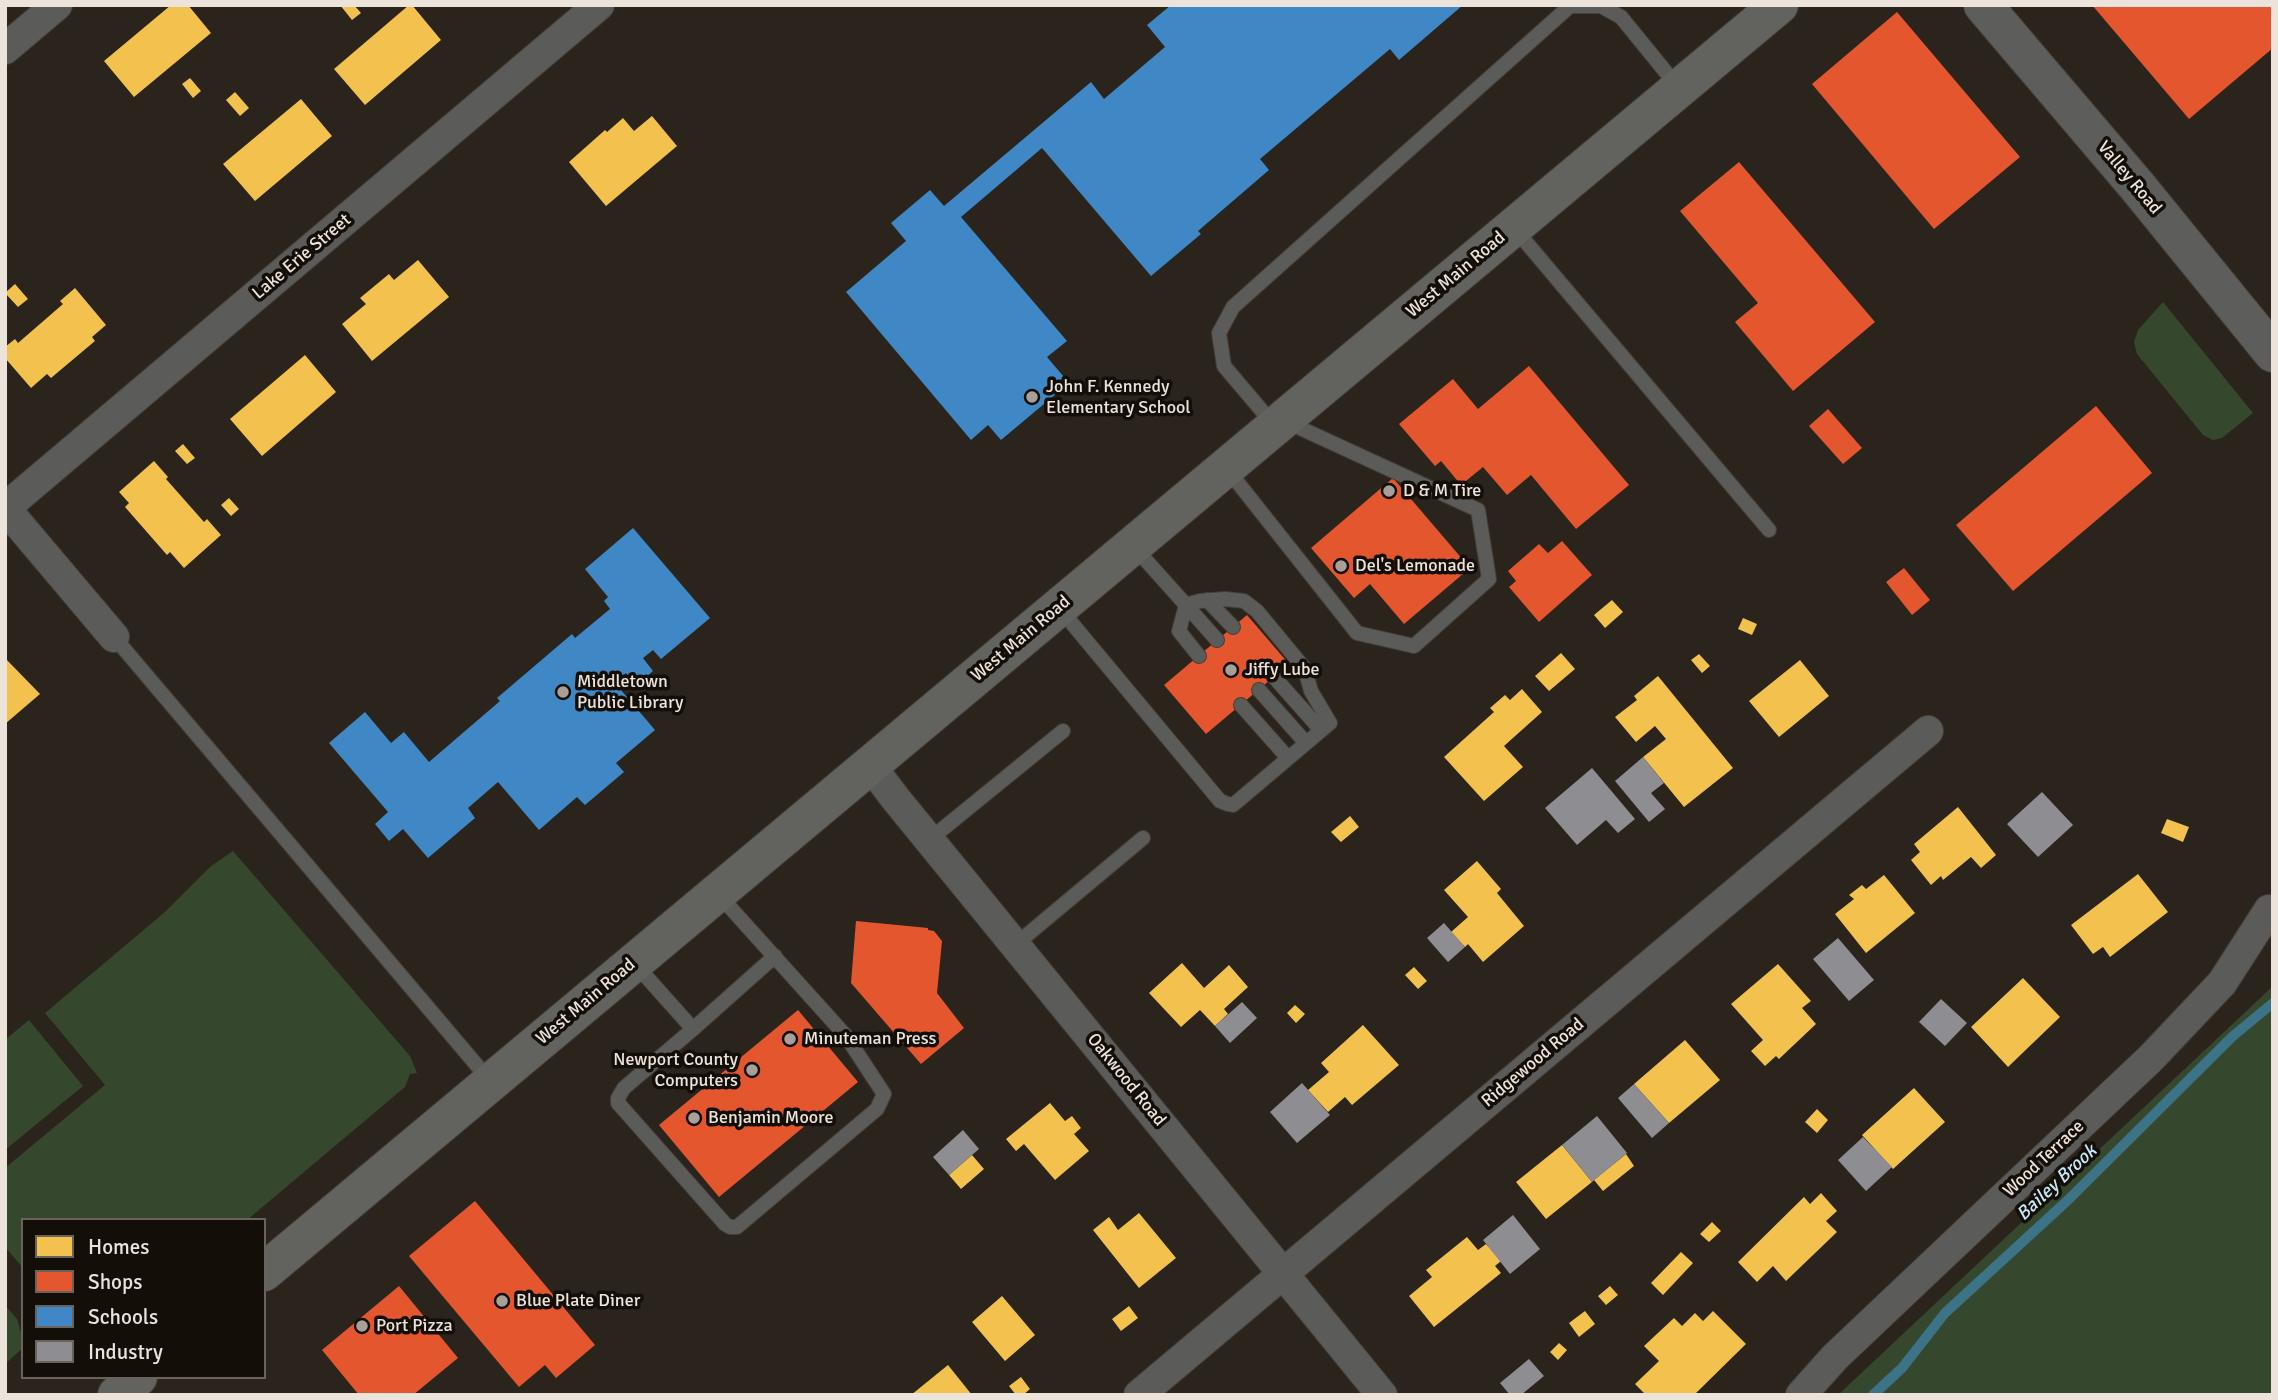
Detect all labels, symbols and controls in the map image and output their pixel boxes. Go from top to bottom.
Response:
street label: Valley Road [2092,137,2166,219]
street label: Lake Erie Street [248,210,356,304]
street label: West Main Road [1402,227,1510,323]
place label: John F. Kennedy Elementary School [1046,376,1191,418]
marker: John F. Kennedy Elementary School [1024,389,1040,405]
place label: D & M Tire [1403,480,1481,502]
marker: D & M Tire [1381,483,1397,499]
place label: Del's Lemonade [1355,555,1475,577]
marker: Del's Lemonade [1333,558,1349,574]
street label: West Main Road [967,591,1075,687]
place label: Jiffy Lube [1245,659,1320,681]
marker: Jiffy Lube [1223,662,1239,678]
place label: Middletown Public Library [577,671,683,714]
marker: Middletown Public Library [555,684,571,700]
street label: West Main Road [532,954,640,1050]
street label: Ridgewood Road [1477,1014,1589,1112]
place label: Minuteman Press [804,1028,936,1050]
street label: Oakwood Road [1082,1029,1170,1131]
marker: Minuteman Press [782,1031,798,1047]
place label: Newport County Computers [613,1049,738,1092]
marker: Newport County Computers [744,1062,760,1078]
place label: Benjamin Moore [708,1107,833,1129]
marker: Benjamin Moore [686,1110,702,1126]
street label: Wood Terrace [1999,1116,2089,1202]
water label: Bailey Brook [2012,1140,2102,1226]
legend [21,1218,266,1379]
text: Homes [88,1234,150,1260]
text: Shops [88,1269,142,1295]
place label: Blue Plate Diner [516,1290,640,1312]
marker: Blue Plate Diner [494,1293,510,1309]
text: Schools [88,1304,158,1330]
place label: Port Pizza [376,1315,453,1337]
marker: Port Pizza [354,1318,370,1334]
text: Industry [88,1339,163,1365]

